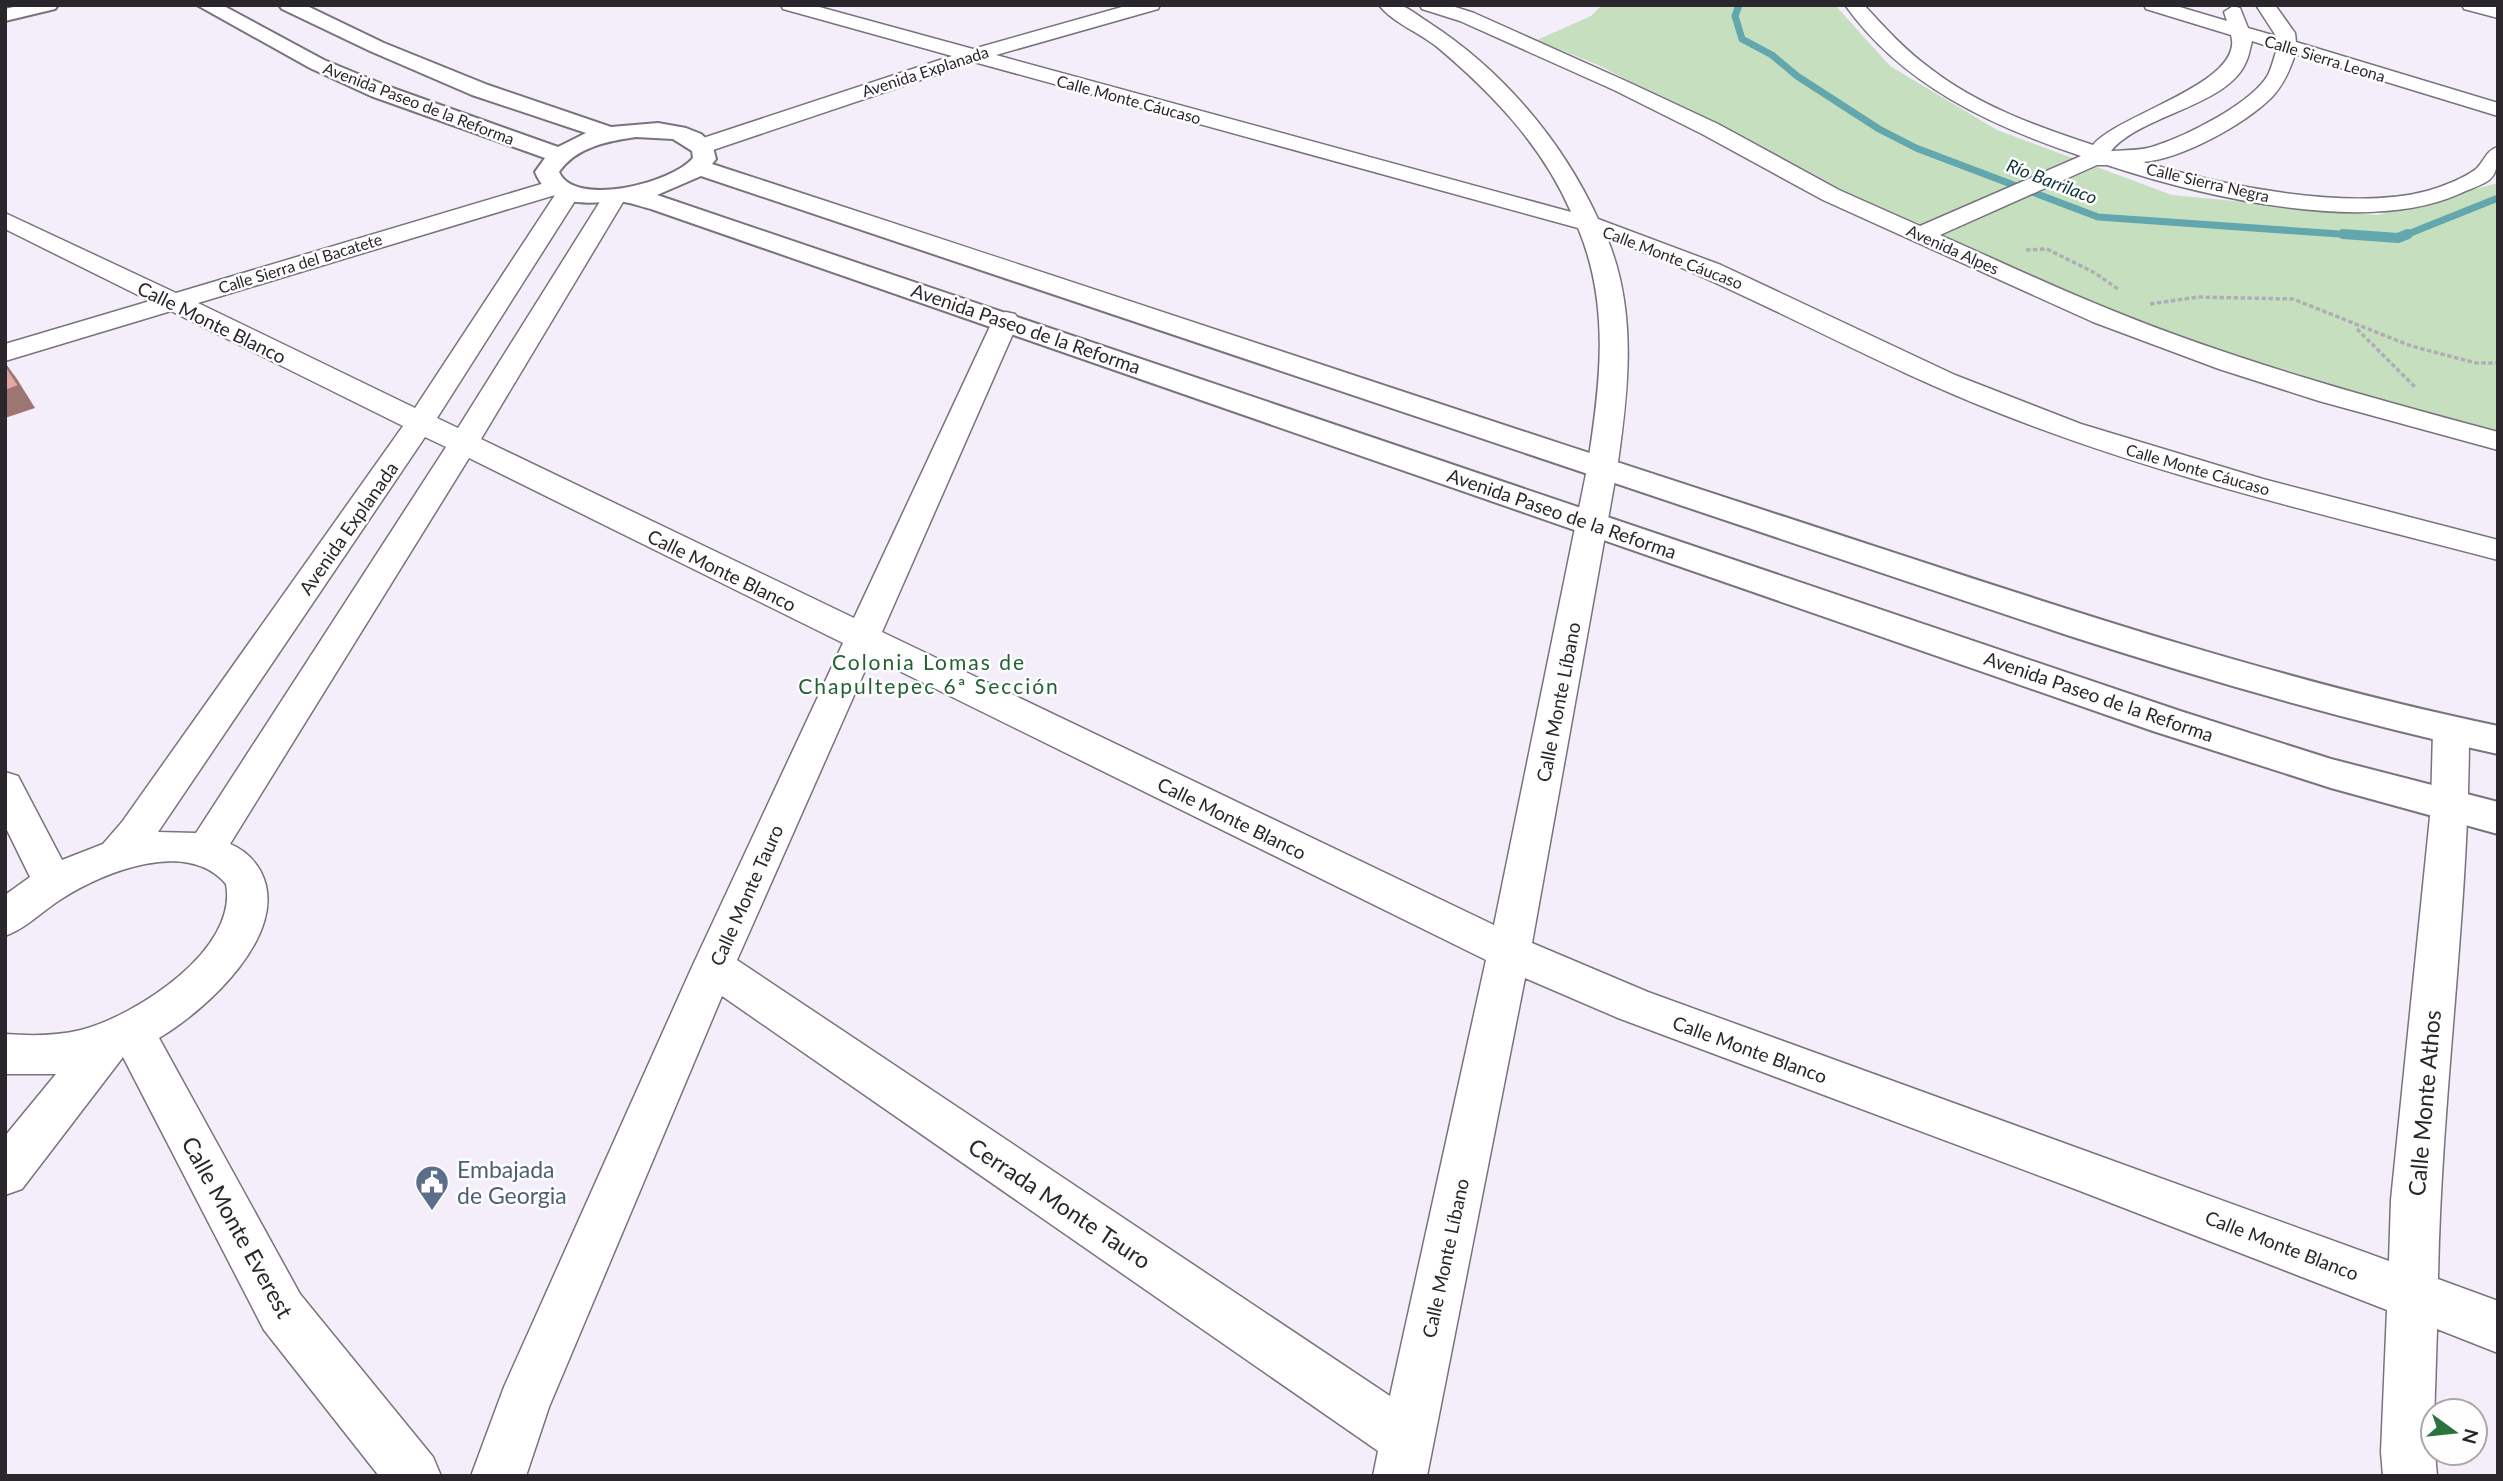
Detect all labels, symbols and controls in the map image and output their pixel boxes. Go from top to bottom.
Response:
street label: Calle Sierra Leona [2262,31,2388,85]
street label: Avenida Explanada [859,42,991,100]
street label: Avenida Paseo de la Reforma [321,58,517,148]
street label: Calle Monte Cáucaso [1055,71,1203,127]
water label: Río Barrilaco [2004,154,2100,208]
street label: Calle Sierra Negra [2145,159,2271,205]
street label: Avenida Alpes [1904,220,2002,278]
street label: Calle Monte Cáucaso [1600,221,1746,293]
street label: Calle Sierra del Bacatete [216,229,384,297]
street label: Calle Monte Blanco [134,276,290,368]
street label: Avenida Paseo de la Reforma [908,278,1144,378]
street label: Calle Monte Cáucaso [2124,439,2272,499]
street label: Avenida Explanada [294,457,402,599]
street label: Avenida Paseo de la Reforma [1444,463,1680,563]
street label: Calle Monte Blanco [644,524,800,616]
street label: Calle Monte Líbano [1531,620,1585,784]
street label: Avenida Paseo de la Reforma [1981,646,2217,746]
district label: Colonia Lomas de Chapultepec 6ª Sección [798,649,1060,698]
street label: Calle Monte Blanco [1154,772,1310,864]
street label: Calle Monte Tauro [705,821,787,969]
street label: Calle Monte Athos [2402,1009,2446,1197]
street label: Calle Monte Blanco [1670,1010,1830,1088]
street label: Calle Monte Everest [176,1131,300,1323]
street label: Cerrada Monte Tauro [964,1132,1156,1274]
place label: Embajada de Georgia [457,1155,567,1209]
public building icon: Embajada de Georgia [413,1163,451,1212]
street label: Calle Monte Líbano [1417,1176,1473,1340]
street label: Calle Monte Blanco [2202,1205,2362,1285]
north arrow [2419,1397,2489,1467]
text: N [2458,1426,2484,1447]

